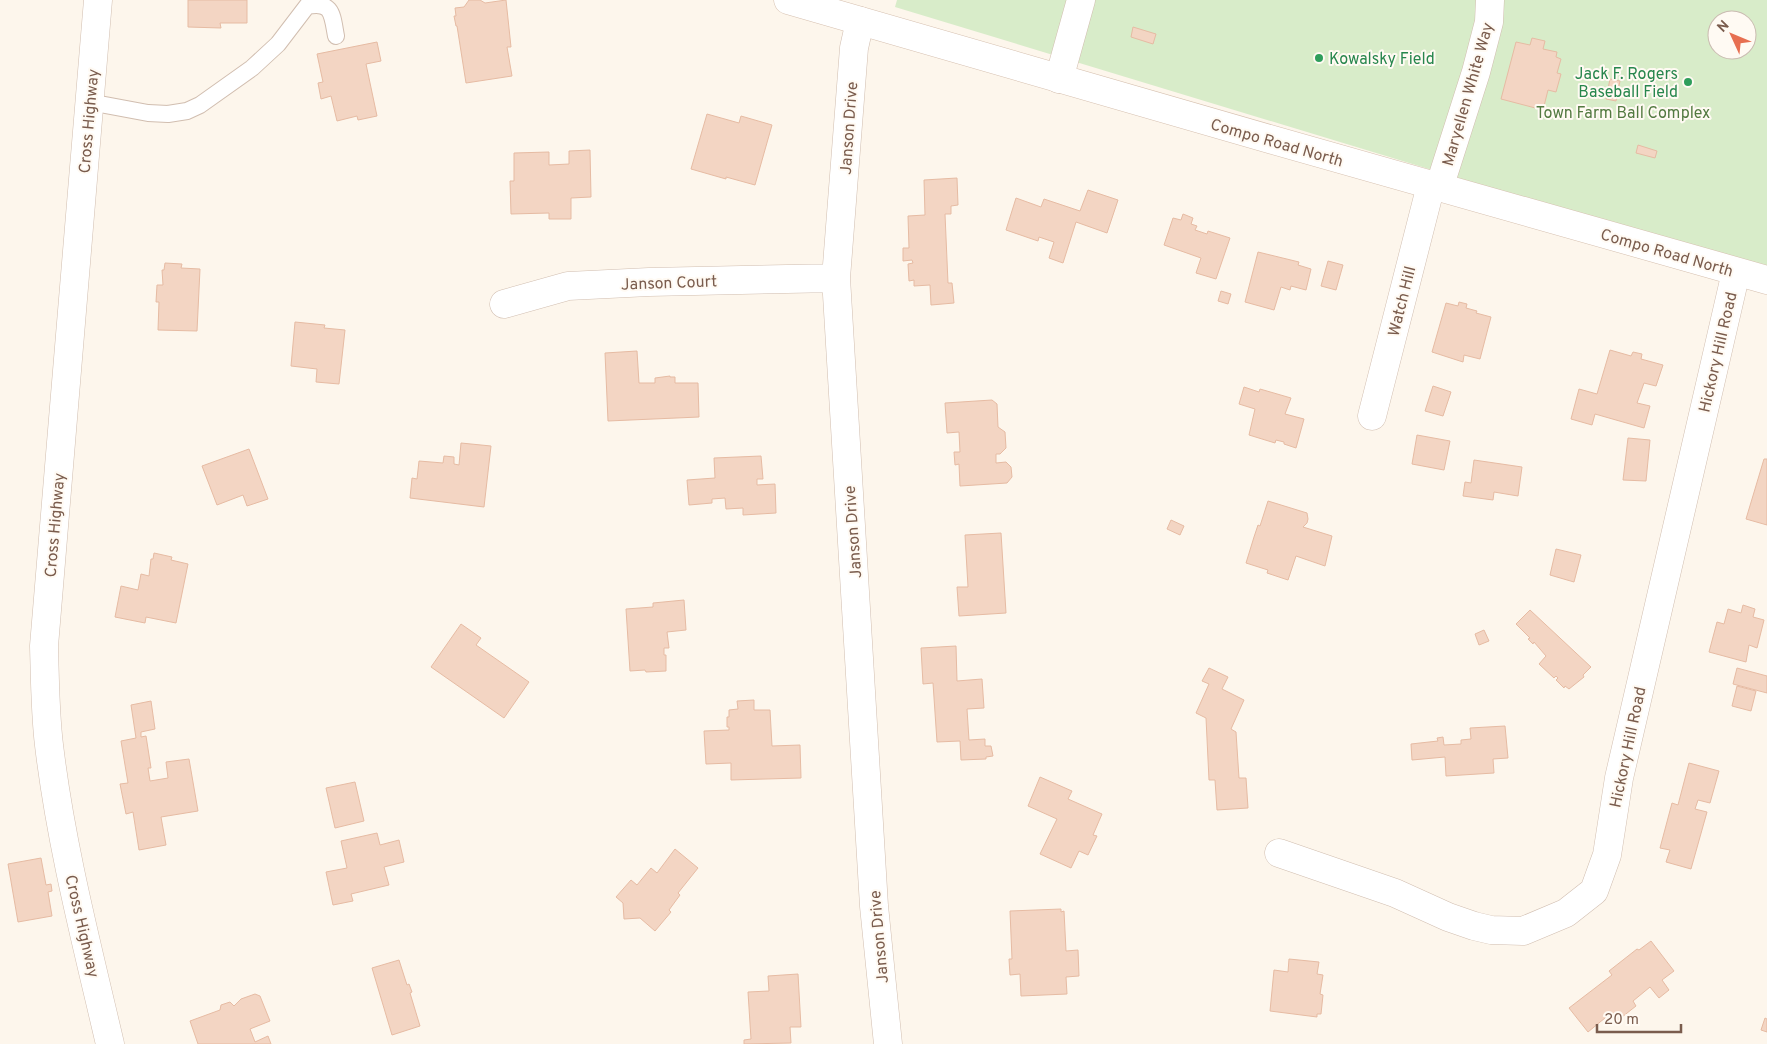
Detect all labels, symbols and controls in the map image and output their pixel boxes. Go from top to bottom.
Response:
north arrow [1707,10,1757,60]
text: N [1714,17,1733,37]
street label: Maryellen White Way [1439,21,1499,169]
place label: Kowalsky Field [1329,50,1435,70]
marker: Kowalsky Field [1313,52,1325,64]
place label: Jack F. Rogers Baseball Field [1575,65,1678,103]
street label: Cross Highway [75,68,105,174]
marker: Jack F. Rogers Baseball Field [1682,76,1694,88]
street label: Janson Drive [837,81,863,175]
park label: Town Farm Ball Complex [1536,104,1710,124]
street label: Compo Road North [1208,115,1345,172]
street label: Compo Road North [1598,225,1735,282]
street label: Watch Hill [1385,264,1421,339]
street label: Janson Court [621,272,718,296]
street label: Hickory Hill Road [1695,290,1743,415]
street label: Cross Highway [41,472,71,578]
street label: Janson Drive [841,485,867,579]
street label: Hickory Hill Road [1606,685,1652,810]
street label: Cross Highway [60,873,103,980]
street label: Janson Drive [866,890,894,984]
scale bar [1597,1002,1681,1034]
text: 20 m [1604,1011,1639,1030]

